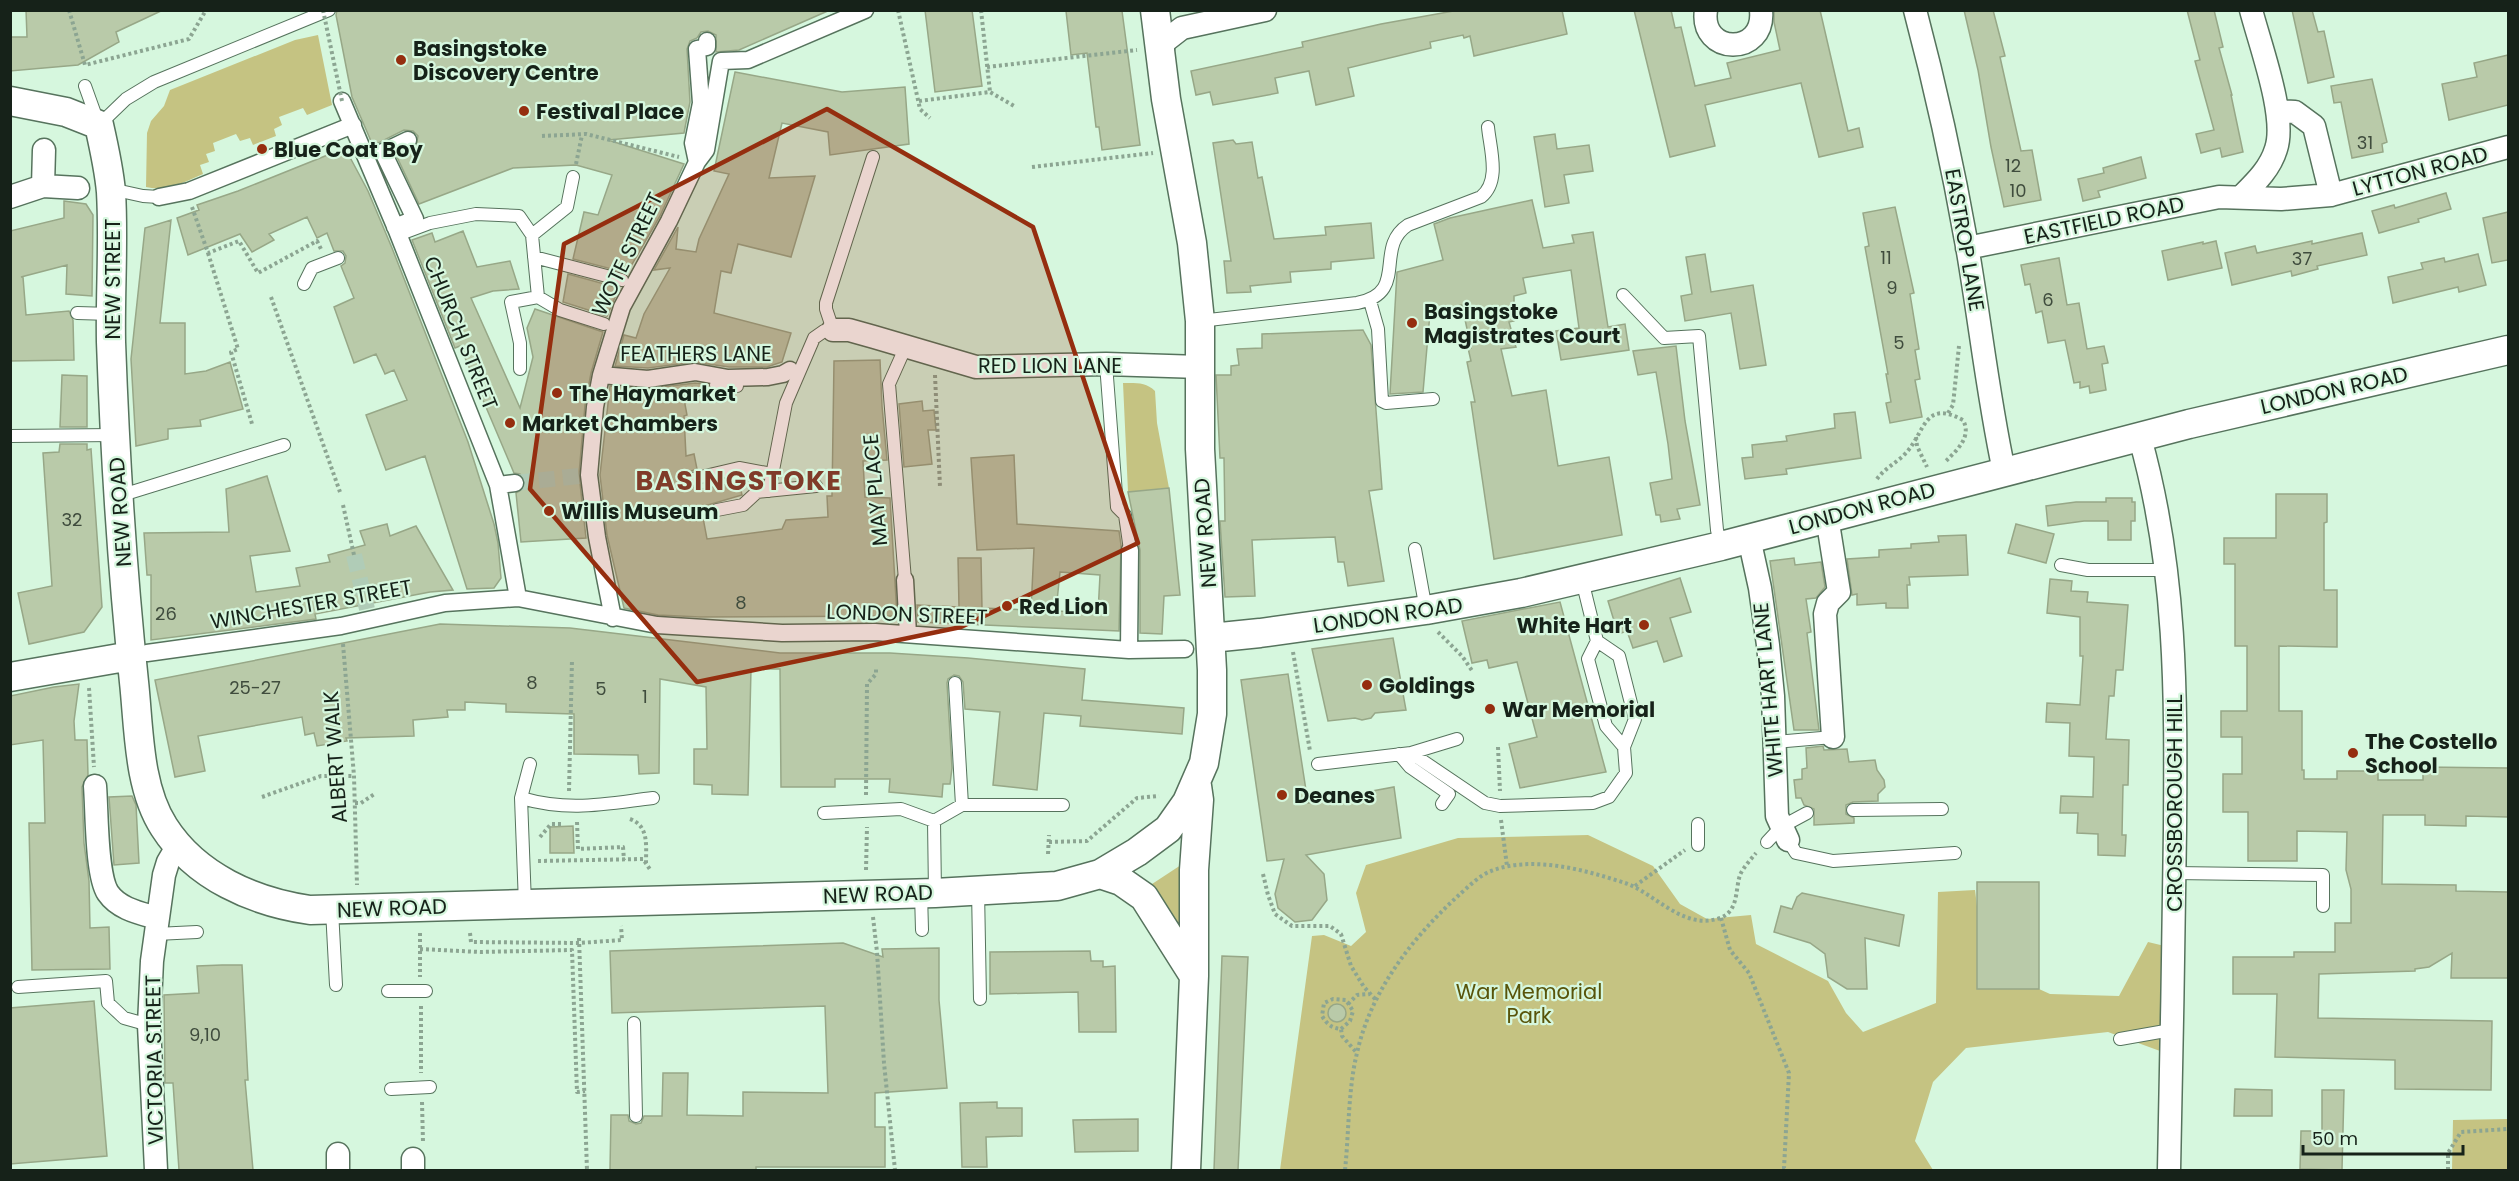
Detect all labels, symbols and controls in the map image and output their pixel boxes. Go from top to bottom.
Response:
place label: Basingstoke Discovery Centre [413,34,599,87]
marker: Basingstoke Discovery Centre [394,53,408,67]
place label: Festival Place [536,97,684,126]
marker: Festival Place [517,104,531,118]
house number: 31 [2357,130,2373,155]
place label: Blue Coat Boy [274,135,423,164]
street label: LYTTON ROAD [2349,139,2491,203]
marker: Blue Coat Boy [255,142,269,156]
house number: 12 [2005,153,2021,178]
street label: EASTROP LANE [1938,166,1992,314]
house number: 10 [2009,178,2027,203]
street label: WOTE STREET [585,187,669,321]
street label: EASTFIELD ROAD [2021,189,2187,251]
street label: NEW STREET [98,218,127,340]
house number: 11 [1880,245,1892,270]
house number: 37 [2292,246,2312,271]
street label: CHURCH STREET [417,252,505,414]
house number: 9 [1886,275,1898,300]
house number: 6 [2042,287,2054,312]
place label: Basingstoke Magistrates Court [1424,297,1620,350]
marker: Basingstoke Magistrates Court [1405,316,1419,330]
house number: 5 [1893,330,1905,355]
street label: FEATHERS LANE [620,339,772,368]
street label: RED LION LANE [978,351,1122,380]
street label: LONDON ROAD [2257,359,2411,421]
place label: The Haymarket [569,379,736,408]
marker: The Haymarket [550,386,564,400]
place label: Market Chambers [522,409,718,438]
marker: Market Chambers [503,416,517,430]
street label: MAY PLACE [856,433,894,547]
street label: NEW ROAD [102,456,138,568]
district label: BASINGSTOKE [636,462,842,499]
street label: LONDON ROAD [1786,475,1938,541]
street label: NEW ROAD [1187,477,1223,589]
place label: Willis Museum [561,497,719,526]
marker: Willis Museum [542,504,556,518]
house number: 32 [62,507,82,532]
street label: WINCHESTER STREET [208,572,414,636]
house number: 8 [735,590,747,615]
street label: LONDON ROAD [1312,590,1464,640]
place label: Red Lion [1019,592,1108,621]
street label: LONDON STREET [826,597,988,631]
marker: Red Lion [1000,599,1014,613]
house number: 26 [155,601,177,626]
street label: WHITE HART LANE [1746,602,1790,778]
place label: White Hart [1517,611,1632,640]
marker: White Hart [1637,618,1651,632]
house number: 8 [526,670,538,695]
place label: Goldings [1379,671,1475,700]
house number: 25-27 [229,675,281,700]
house number: 5 [595,676,607,701]
marker: Goldings [1360,678,1374,692]
house number: 1 [642,684,648,709]
street label: ALBERT WALK [316,689,354,824]
street label: CROSSBOROUGH HILL [2160,694,2189,912]
place label: War Memorial [1502,695,1655,724]
marker: War Memorial [1483,702,1497,716]
place label: The Costello School [2365,727,2497,780]
marker: The Costello School [2346,746,2360,760]
place label: Deanes [1294,781,1375,810]
marker: Deanes [1275,788,1289,802]
street label: NEW ROAD [823,878,933,910]
street label: NEW ROAD [337,892,447,924]
street label: VICTORIA STREET [138,975,170,1145]
park label: War Memorial Park [1456,977,1602,1030]
house number: 9,10 [189,1022,221,1047]
scale bar [2303,1118,2464,1156]
text: 50 m [2312,1126,2358,1151]

